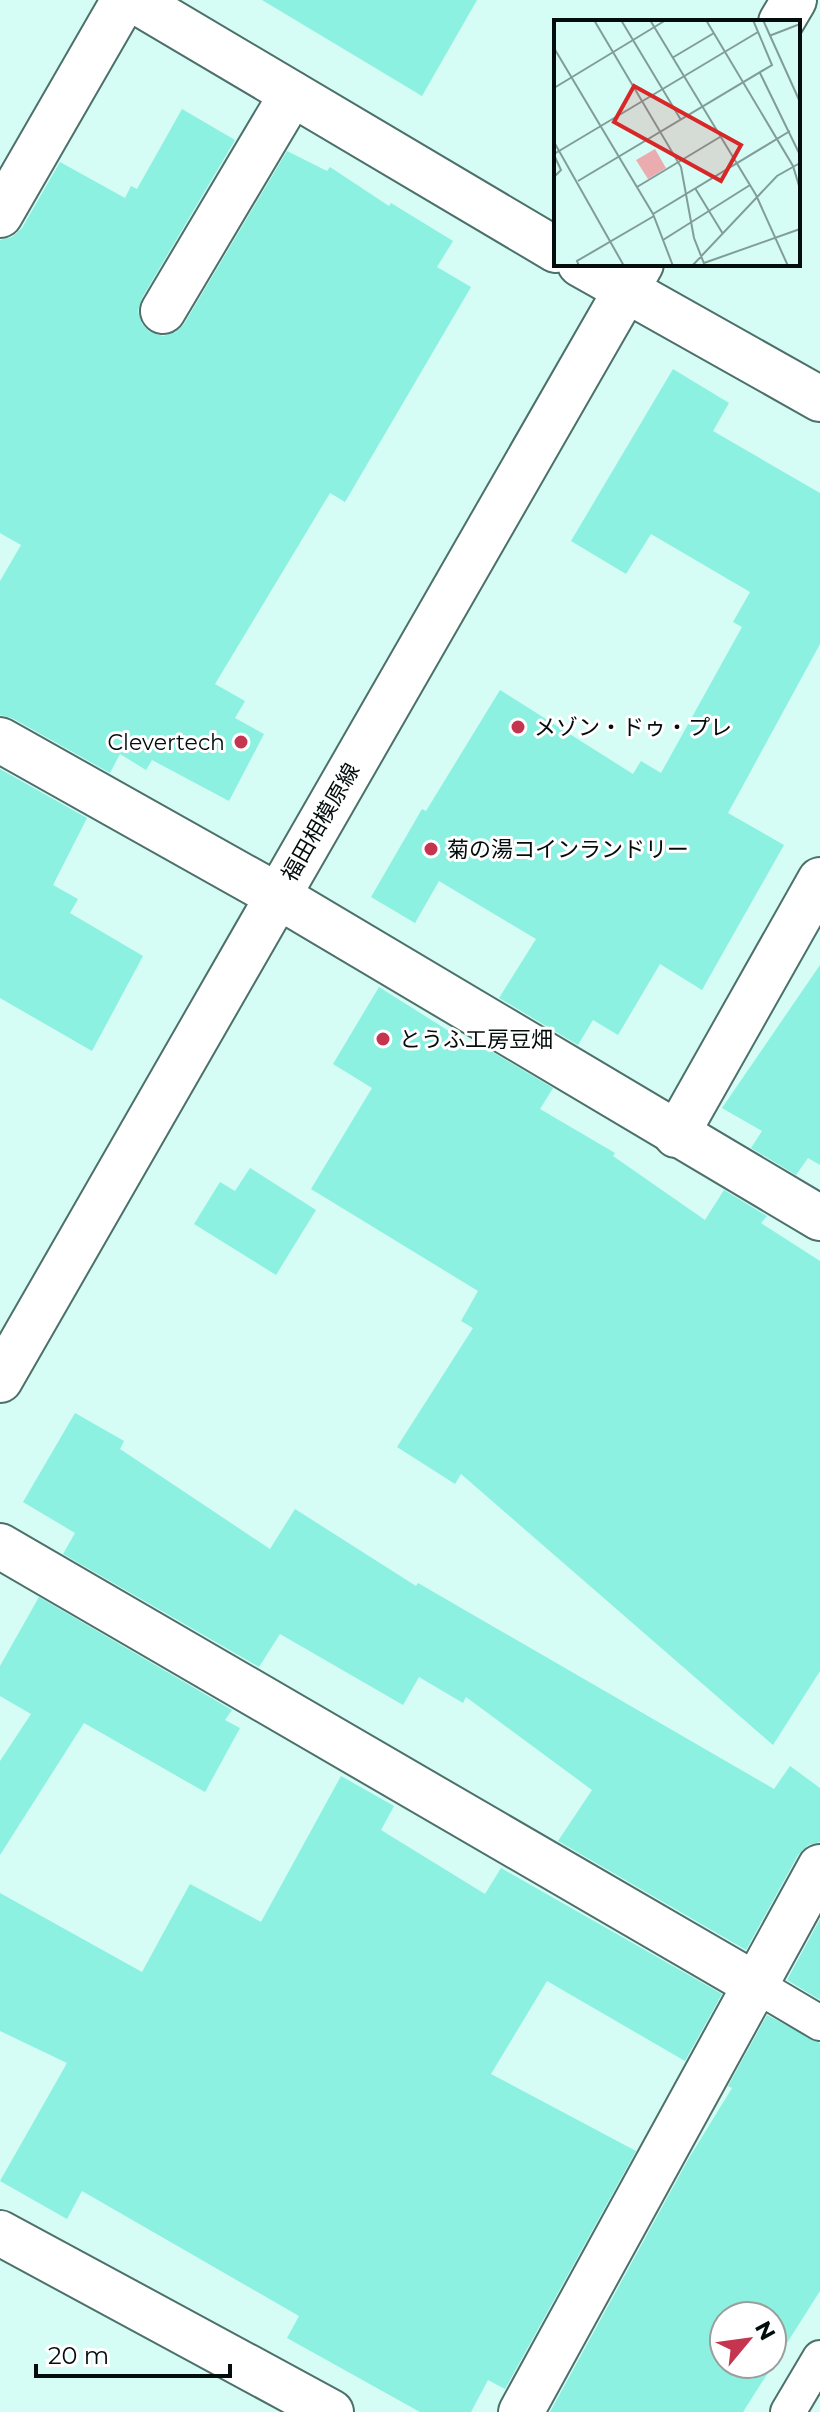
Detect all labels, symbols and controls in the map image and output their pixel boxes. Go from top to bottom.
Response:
inset map [554,20,800,266]
place label: メゾン・ドゥ・プレ [534,714,732,741]
marker: メゾン・ドゥ・プレ [509,718,527,736]
place label: Clevertech [107,729,225,756]
marker: Clevertech [232,733,250,751]
street label: 福田相模原線 [276,758,365,886]
place label: 菊の湯コインランドリー [447,836,689,863]
marker: 菊の湯コインランドリー [422,840,440,858]
place label: とうふ工房豆畑 [399,1026,553,1053]
marker: とうふ工房豆畑 [374,1030,392,1048]
north arrow [708,2300,788,2380]
text: N [749,2316,781,2345]
scale bar [36,2328,230,2378]
text: 20 m [48,2341,109,2370]

